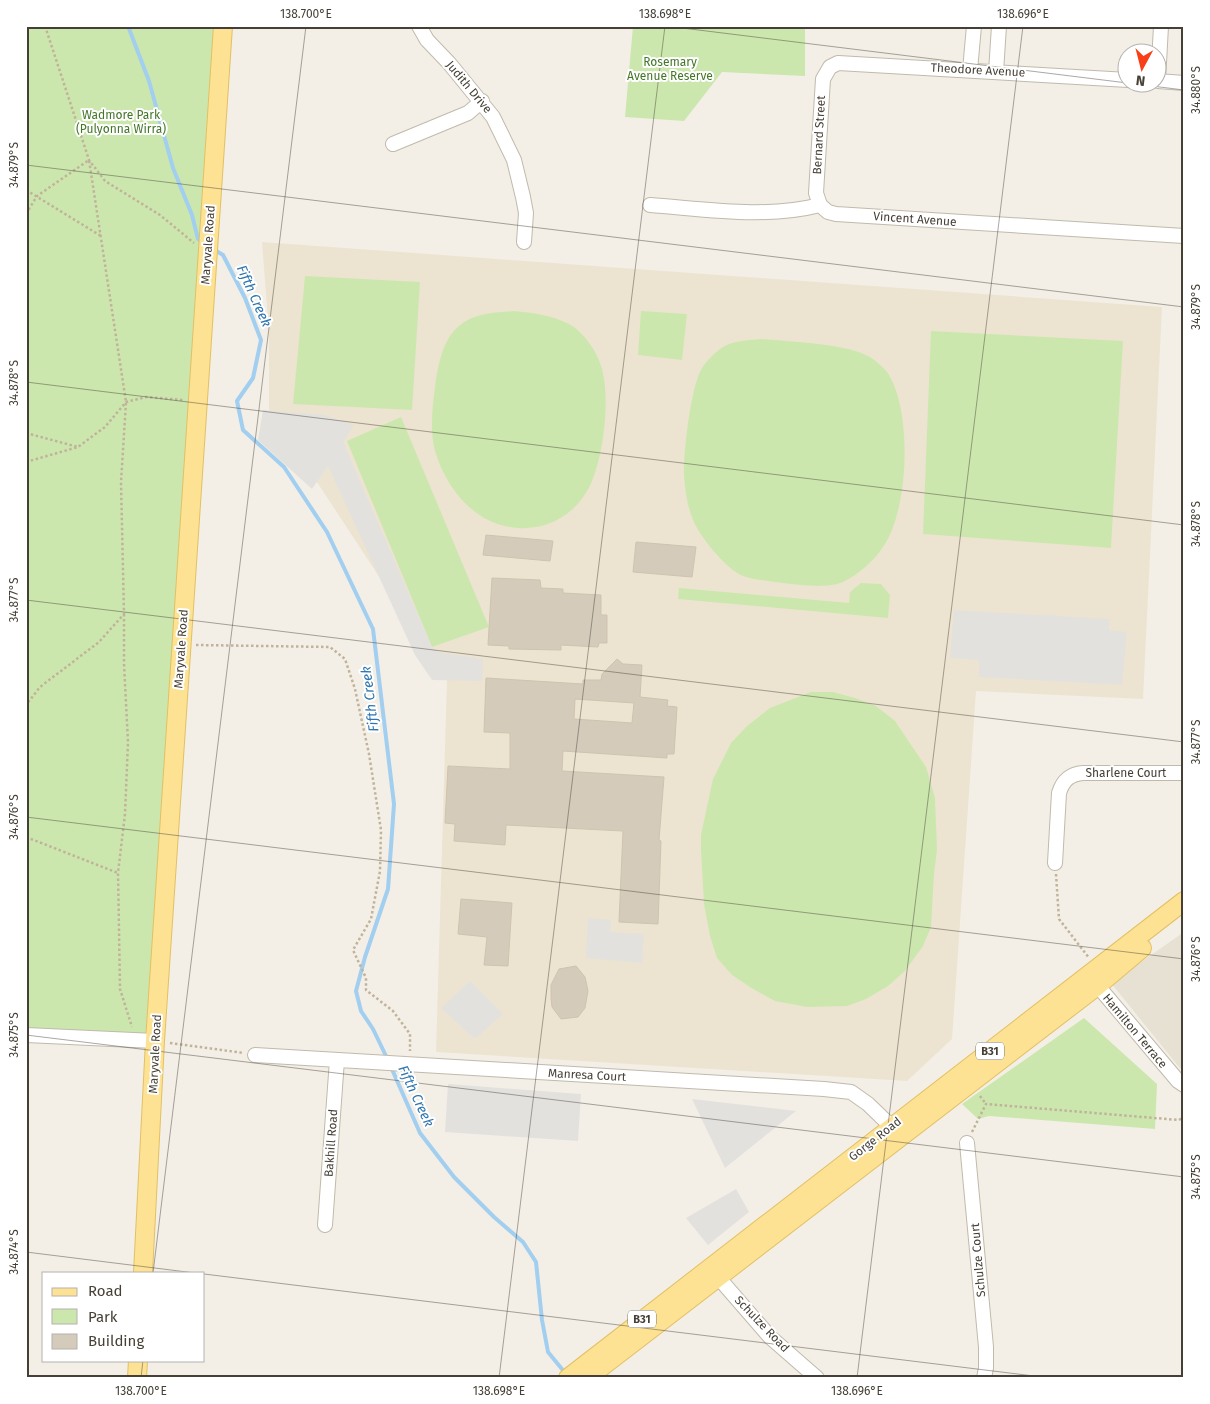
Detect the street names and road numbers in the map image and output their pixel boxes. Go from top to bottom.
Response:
street label: Judith Drive [443,58,495,116]
street label: Theodore Avenue [930,61,1026,79]
street label: Bernard Street [810,94,828,175]
street label: Maryvale Road [198,205,218,285]
street label: Vincent Avenue [873,209,957,229]
street label: Maryvale Road [171,609,191,689]
street label: Sharlene Court [1086,766,1167,780]
street label: Hamilton Terrace [1100,991,1170,1071]
street label: Maryvale Road [146,1014,164,1094]
road number: B31 [976,1042,1004,1060]
street label: Manresa Court [548,1066,627,1084]
street label: Bakhill Road [322,1108,340,1178]
street label: Gorge Road [846,1114,904,1164]
street label: Schulze Court [968,1222,988,1298]
street label: Schulze Road [732,1293,792,1355]
road number: B31 [628,1310,656,1328]

